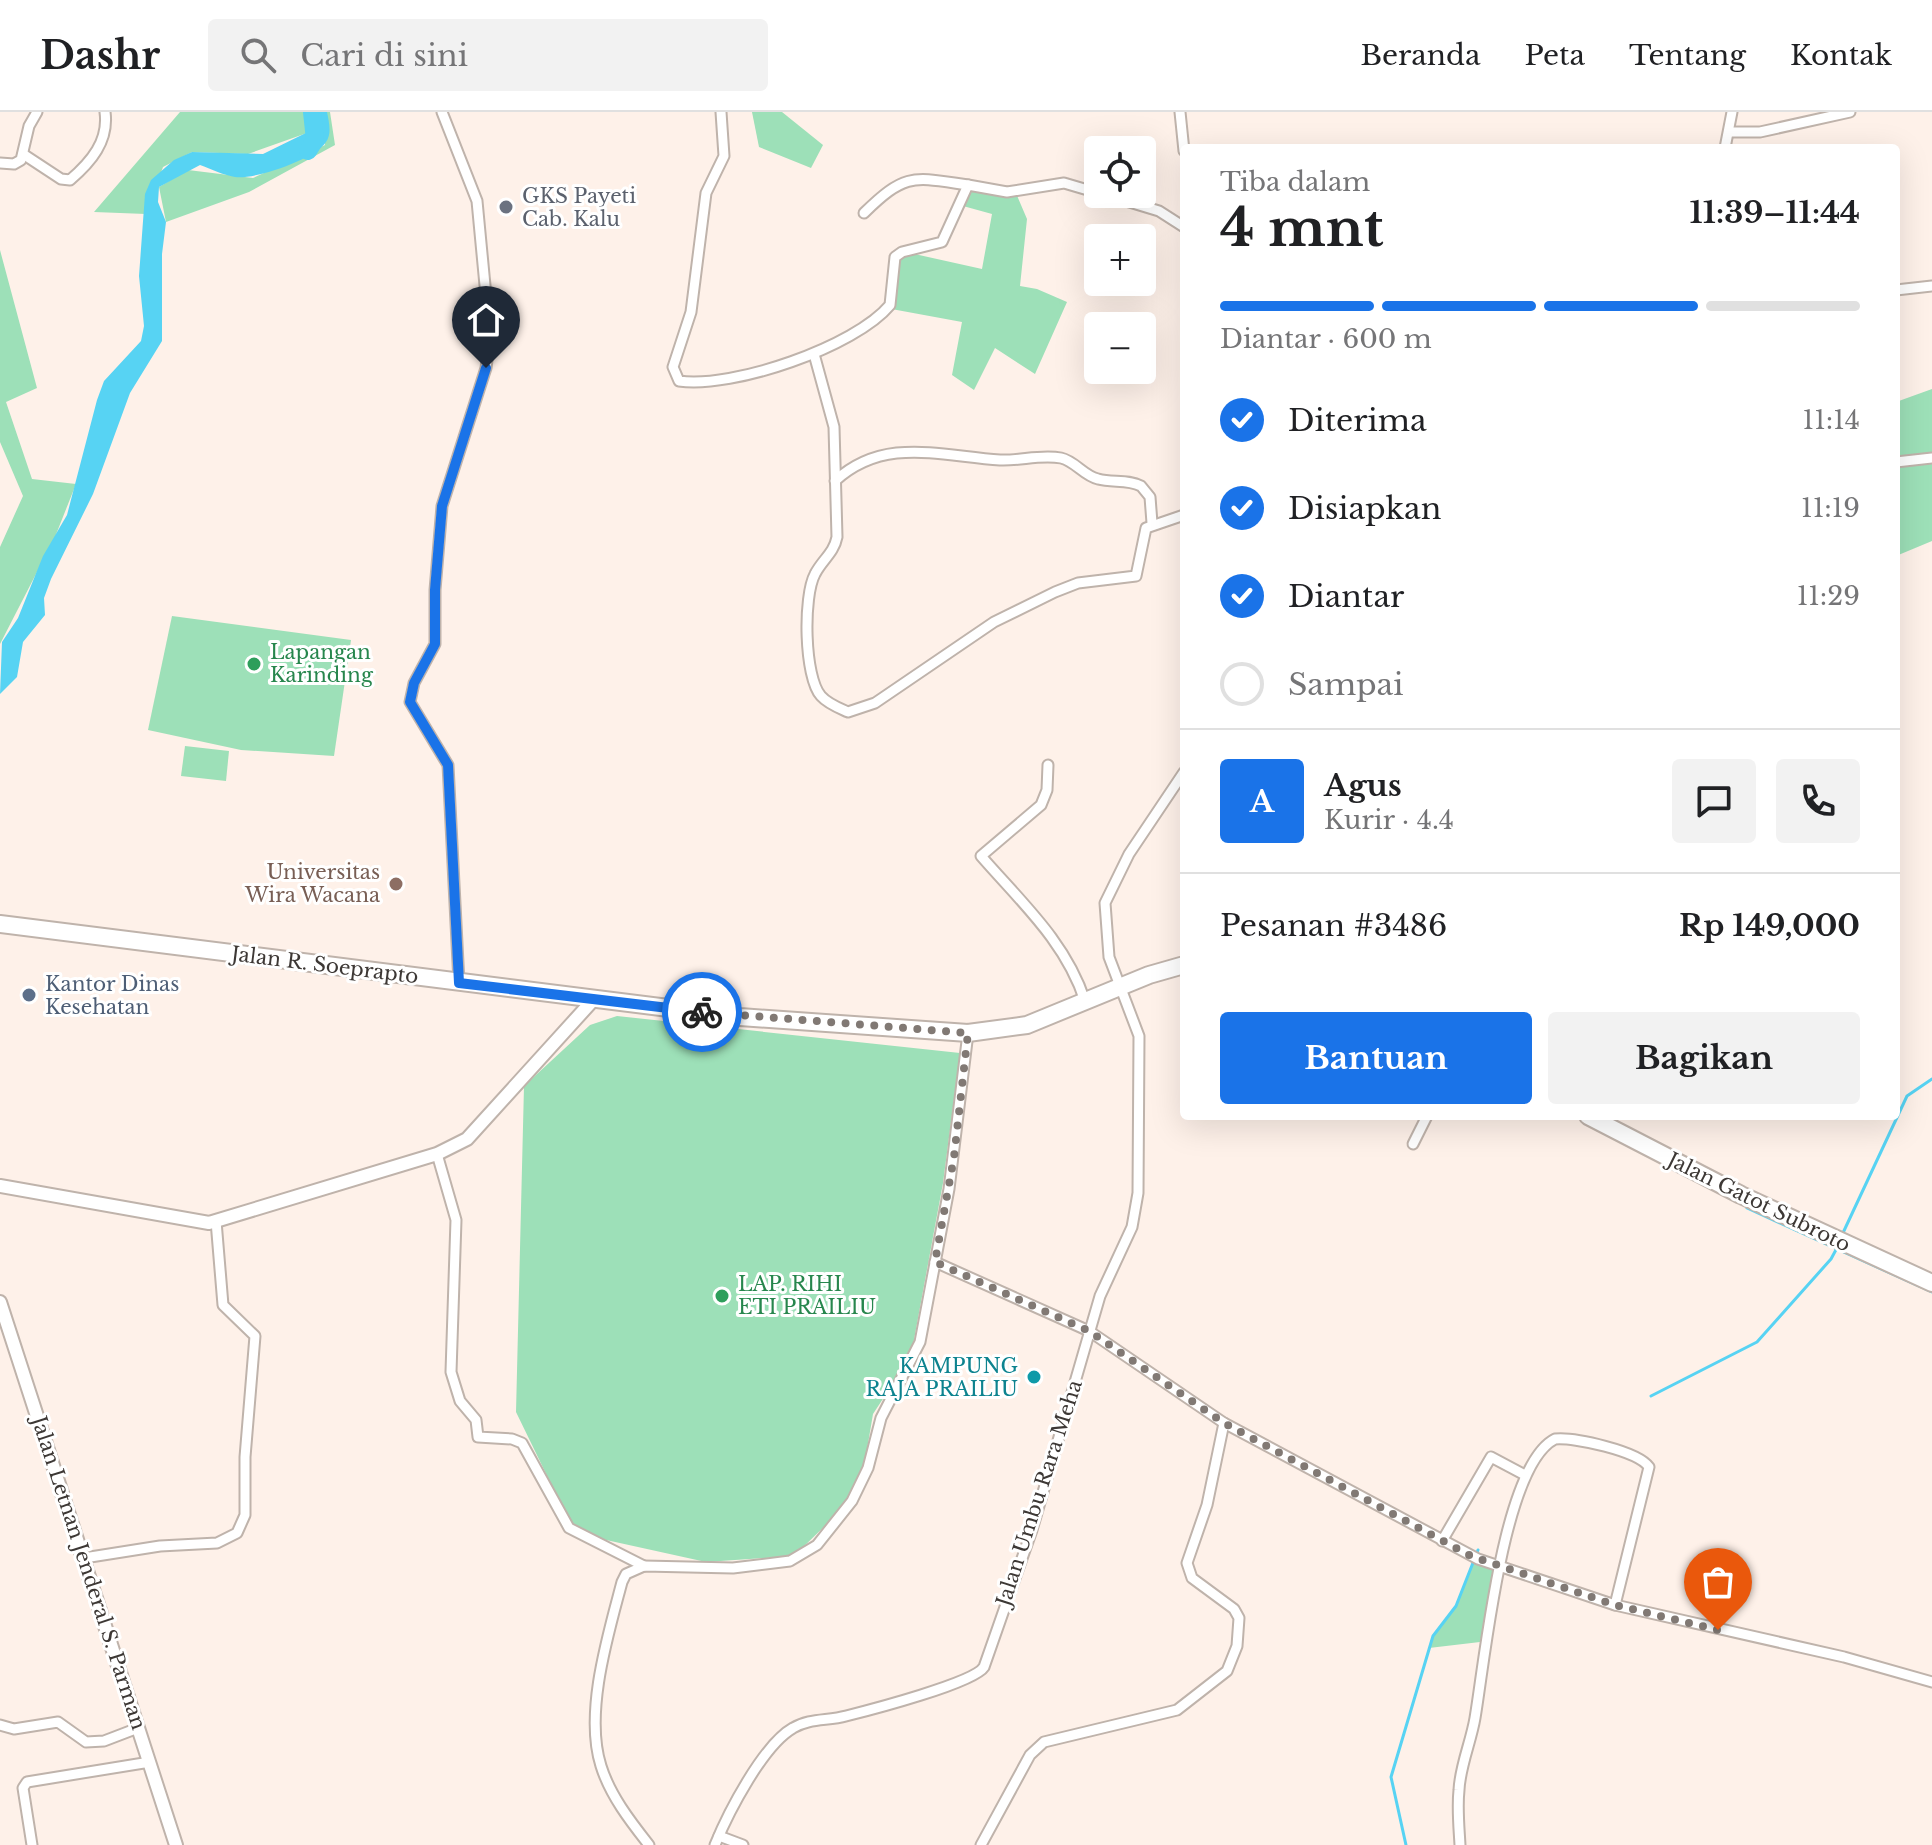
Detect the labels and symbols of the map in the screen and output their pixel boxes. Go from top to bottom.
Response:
place label: GKS Payeti Cab. Kalu [522,184,636,231]
marker: GKS Payeti Cab. Kalu [497,198,515,216]
pin [452,286,520,368]
place label: Lapangan Karinding [270,640,374,687]
marker: Lapangan Karinding [245,655,263,673]
place label: Universitas Wira Wacana [244,860,381,907]
marker: Universitas Wira Wacana [387,875,405,893]
street label: Jalan R. Soeprapto [227,941,420,988]
place label: Kantor Dinas Kesehatan [45,972,179,1019]
courier [662,972,742,1052]
marker: Kantor Dinas Kesehatan [20,986,38,1004]
street label: Jalan Gatot Subroto [1661,1146,1854,1257]
place label: LAP. RIHI ETI PRAILIU [738,1272,876,1319]
marker: LAP. RIHI ETI PRAILIU [713,1287,731,1305]
place label: KAMPUNG RAJA PRAILIU [866,1354,1018,1401]
marker: KAMPUNG RAJA PRAILIU [1025,1368,1043,1386]
street label: Jalan Umbu Rara Meha [990,1376,1087,1612]
street label: Jalan Letnan Jenderal S. Parman [26,1410,151,1733]
pin [1684,1548,1752,1630]

